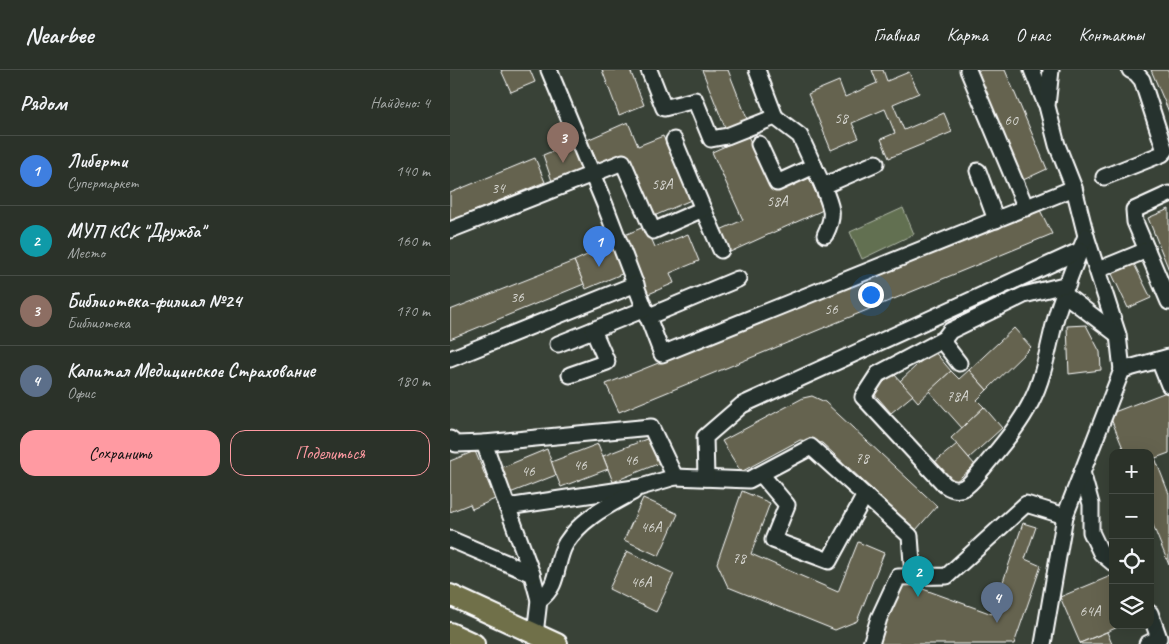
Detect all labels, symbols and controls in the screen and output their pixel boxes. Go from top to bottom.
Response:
text: Nearbee [25,20,93,50]
text: Главная [874,24,919,46]
text: Карта [947,24,988,46]
text: О нас [1016,24,1051,46]
text: Контакты [1079,24,1144,46]
text: Рядом [20,90,67,116]
text: Найдено: 4 [370,93,430,113]
house number: 58 [834,109,849,128]
house number: 60 [1004,111,1019,130]
pin: 3 [547,122,579,163]
text: Либерти [67,149,127,173]
text: 1 [32,161,40,181]
text: 140 m [396,161,430,181]
text: Супермаркет [67,173,138,193]
house number: 58А [651,175,674,194]
house number: 34 [491,179,506,198]
house number: 58А [766,192,789,211]
text: МУП КСК "Дружба" [67,219,205,243]
pin: 1 [583,226,615,267]
text: 2 [32,231,40,251]
text: 160 m [396,231,430,251]
text: Место [67,243,105,263]
your location [858,282,884,308]
house number: 36 [510,288,525,307]
text: Библиотека-филиал №24 [67,289,241,313]
house number: 56 [824,300,839,319]
text: 3 [32,301,40,321]
text: 170 m [396,301,430,321]
text: Библиотека [67,313,130,333]
text: Капитал Медицинское Страхование [67,359,315,383]
text: 4 [32,371,40,391]
text: 180 m [396,371,430,391]
text: Офис [67,383,95,403]
house number: 78А [946,387,969,406]
button: Сохранить [20,430,220,476]
button: Поделиться [230,430,430,476]
house number: 78 [855,449,870,468]
map controls [1109,449,1154,629]
button: + [1109,449,1154,494]
house number: 46 [624,451,639,470]
house number: 46 [573,456,588,475]
house number: 46 [521,462,536,481]
button: − [1109,494,1154,539]
house number: 46А [640,518,663,537]
button: locate [1109,539,1154,584]
house number: 78 [732,549,747,568]
pin: 2 [902,556,934,597]
house number: 46А [630,573,653,592]
pin: 4 [981,582,1013,623]
button: layers [1109,584,1154,629]
house number: 64А [1079,602,1102,621]

